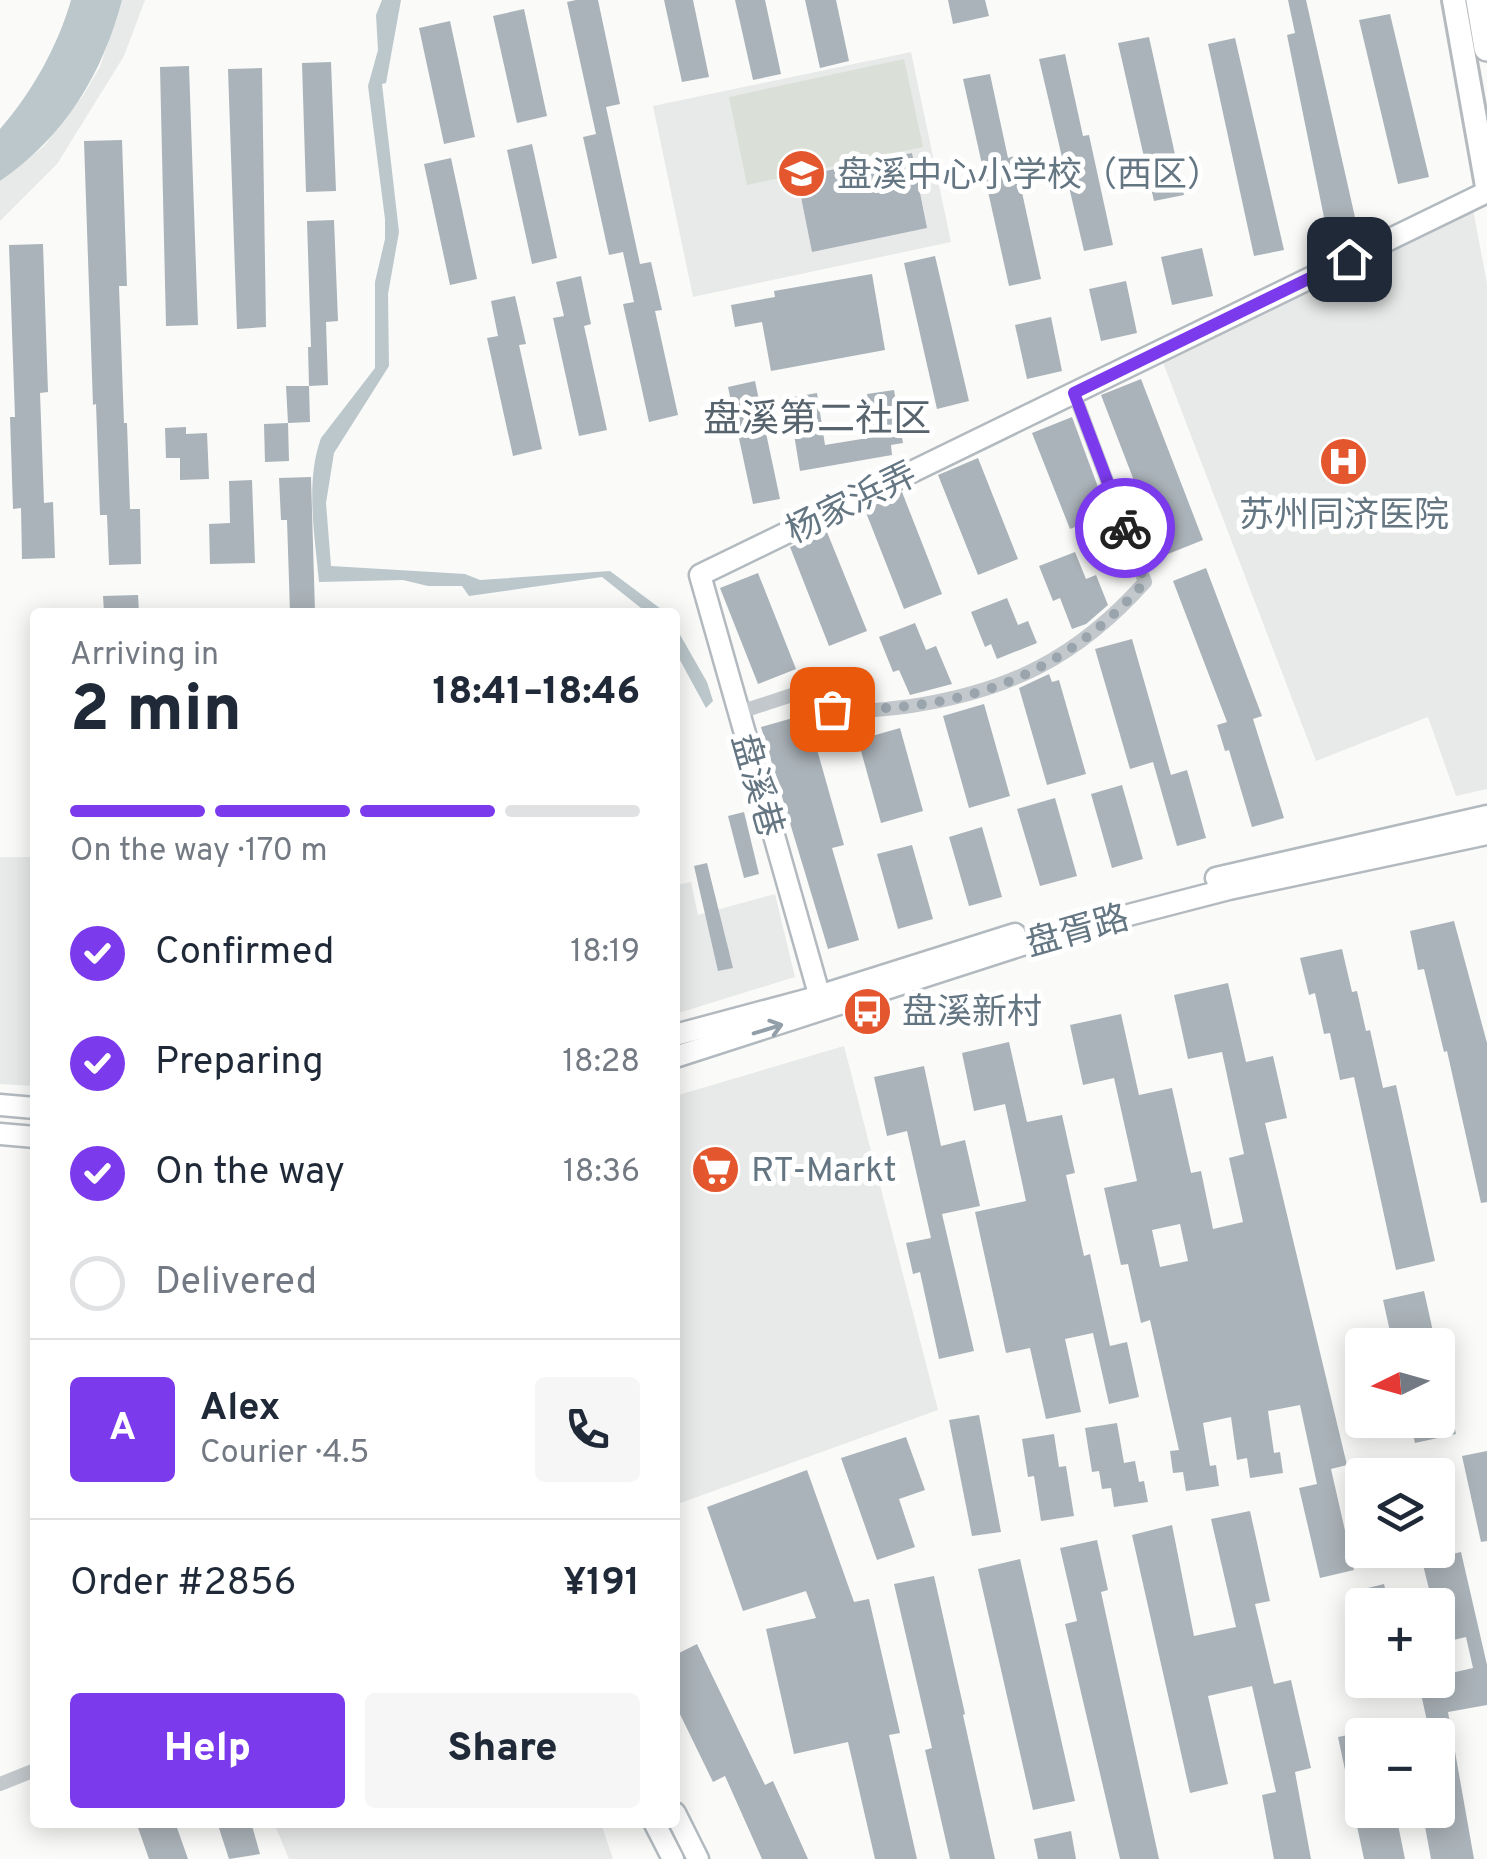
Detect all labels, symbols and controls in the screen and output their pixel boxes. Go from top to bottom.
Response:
school or university icon: 盘溪中心小学校（西区） [776,148,828,200]
place label: 盘溪中心小学校（西区） [837,155,1222,199]
pin [1307,217,1392,302]
icon: home [1322,232,1377,287]
district label: 盘溪第二社区 [703,397,931,446]
hospital icon: 苏州同济医院 [1318,436,1370,488]
street label: 杨家浜弄 [780,454,925,555]
courier [1075,478,1175,578]
place label: 苏州同济医院 [1239,495,1449,539]
icon: bike [1098,501,1153,556]
text: Arriving in [70,636,219,676]
pin [790,667,875,752]
text: 18:41–18:46 [433,669,640,718]
text: 2 min [70,672,242,754]
icon: bag [805,682,860,737]
street label: 盘溪巷 [719,729,791,842]
text: On the way · 170 m [70,832,328,872]
street label: 盘胥路 [1021,897,1134,969]
icon: check [70,926,125,981]
text: Confirmed [155,929,334,978]
text: 18:19 [570,933,640,973]
bus stop icon: 盘溪新村 [841,985,893,1037]
place label: 盘溪新村 [902,992,1042,1036]
one-way arrow [752,1018,783,1036]
icon: check [70,1036,125,1091]
text: Preparing [155,1039,324,1088]
text: 18:28 [562,1043,640,1083]
supermarket icon: RT-Markt [690,1143,742,1195]
icon: check [70,1146,125,1201]
text: On the way [155,1149,345,1198]
place label: RT-Markt [751,1150,897,1194]
text: 18:36 [563,1153,640,1193]
text: Delivered [155,1259,317,1308]
north arrow [1345,1328,1455,1438]
map controls [1345,1328,1455,1828]
button: phone [535,1377,640,1482]
text: Alex [200,1385,280,1434]
text: A [109,1405,136,1454]
text: Courier · 4.5 [200,1434,369,1474]
button: layers [1345,1458,1455,1568]
text: Order #2856 [70,1560,296,1609]
text: ¥191 [563,1560,640,1609]
button: + [1345,1588,1455,1698]
button: Help [70,1693,345,1808]
button: Share [365,1693,640,1808]
button: − [1345,1718,1455,1828]

